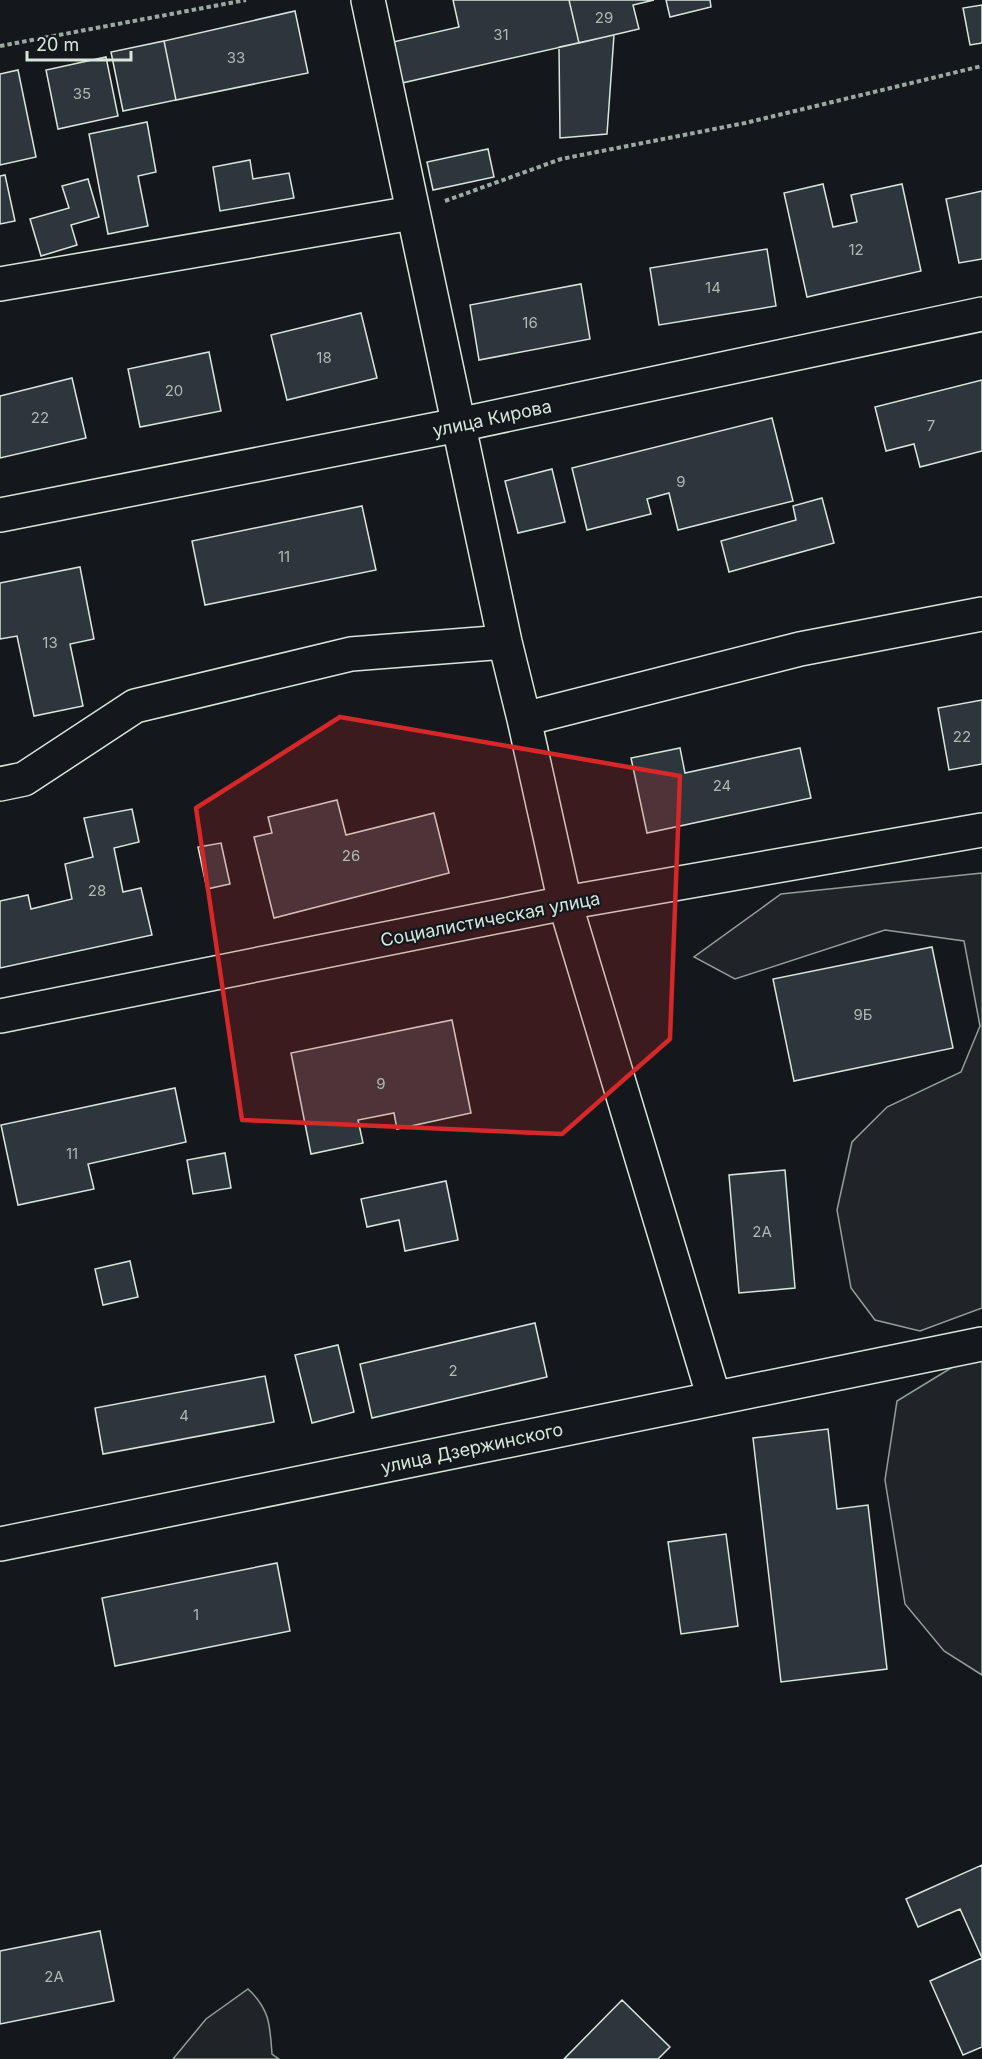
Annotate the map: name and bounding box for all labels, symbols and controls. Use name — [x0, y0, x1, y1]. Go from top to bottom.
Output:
house number: 29 — [595, 8, 613, 27]
scale bar — [27, 24, 130, 62]
house number: 31 — [493, 25, 509, 44]
text: 20 m — [36, 34, 79, 55]
house number: 33 — [227, 48, 245, 67]
house number: 35 — [73, 84, 91, 103]
house number: 12 — [848, 240, 864, 259]
house number: 14 — [705, 278, 721, 297]
house number: 16 — [522, 313, 538, 332]
house number: 18 — [316, 348, 332, 367]
house number: 20 — [165, 381, 183, 400]
street label: улица Кирова — [431, 395, 553, 441]
house number: 22 — [31, 408, 49, 427]
house number: 7 — [927, 416, 935, 435]
house number: 9 — [676, 472, 686, 491]
house number: 11 — [278, 547, 290, 566]
house number: 13 — [42, 633, 58, 652]
house number: 22 — [953, 727, 971, 746]
house number: 24 — [713, 776, 731, 795]
house number: 26 — [342, 846, 360, 865]
house number: 28 — [88, 881, 106, 900]
street label: Социалистическая улица — [378, 887, 602, 951]
house number: 9Б — [854, 1005, 873, 1024]
house number: 9 — [376, 1074, 386, 1093]
house number: 11 — [66, 1144, 78, 1163]
house number: 2А — [752, 1222, 772, 1241]
house number: 2 — [448, 1361, 458, 1380]
house number: 4 — [179, 1406, 189, 1425]
street label: улица Дзержинского — [379, 1418, 565, 1478]
house number: 1 — [193, 1605, 199, 1624]
house number: 2А — [44, 1967, 64, 1986]

